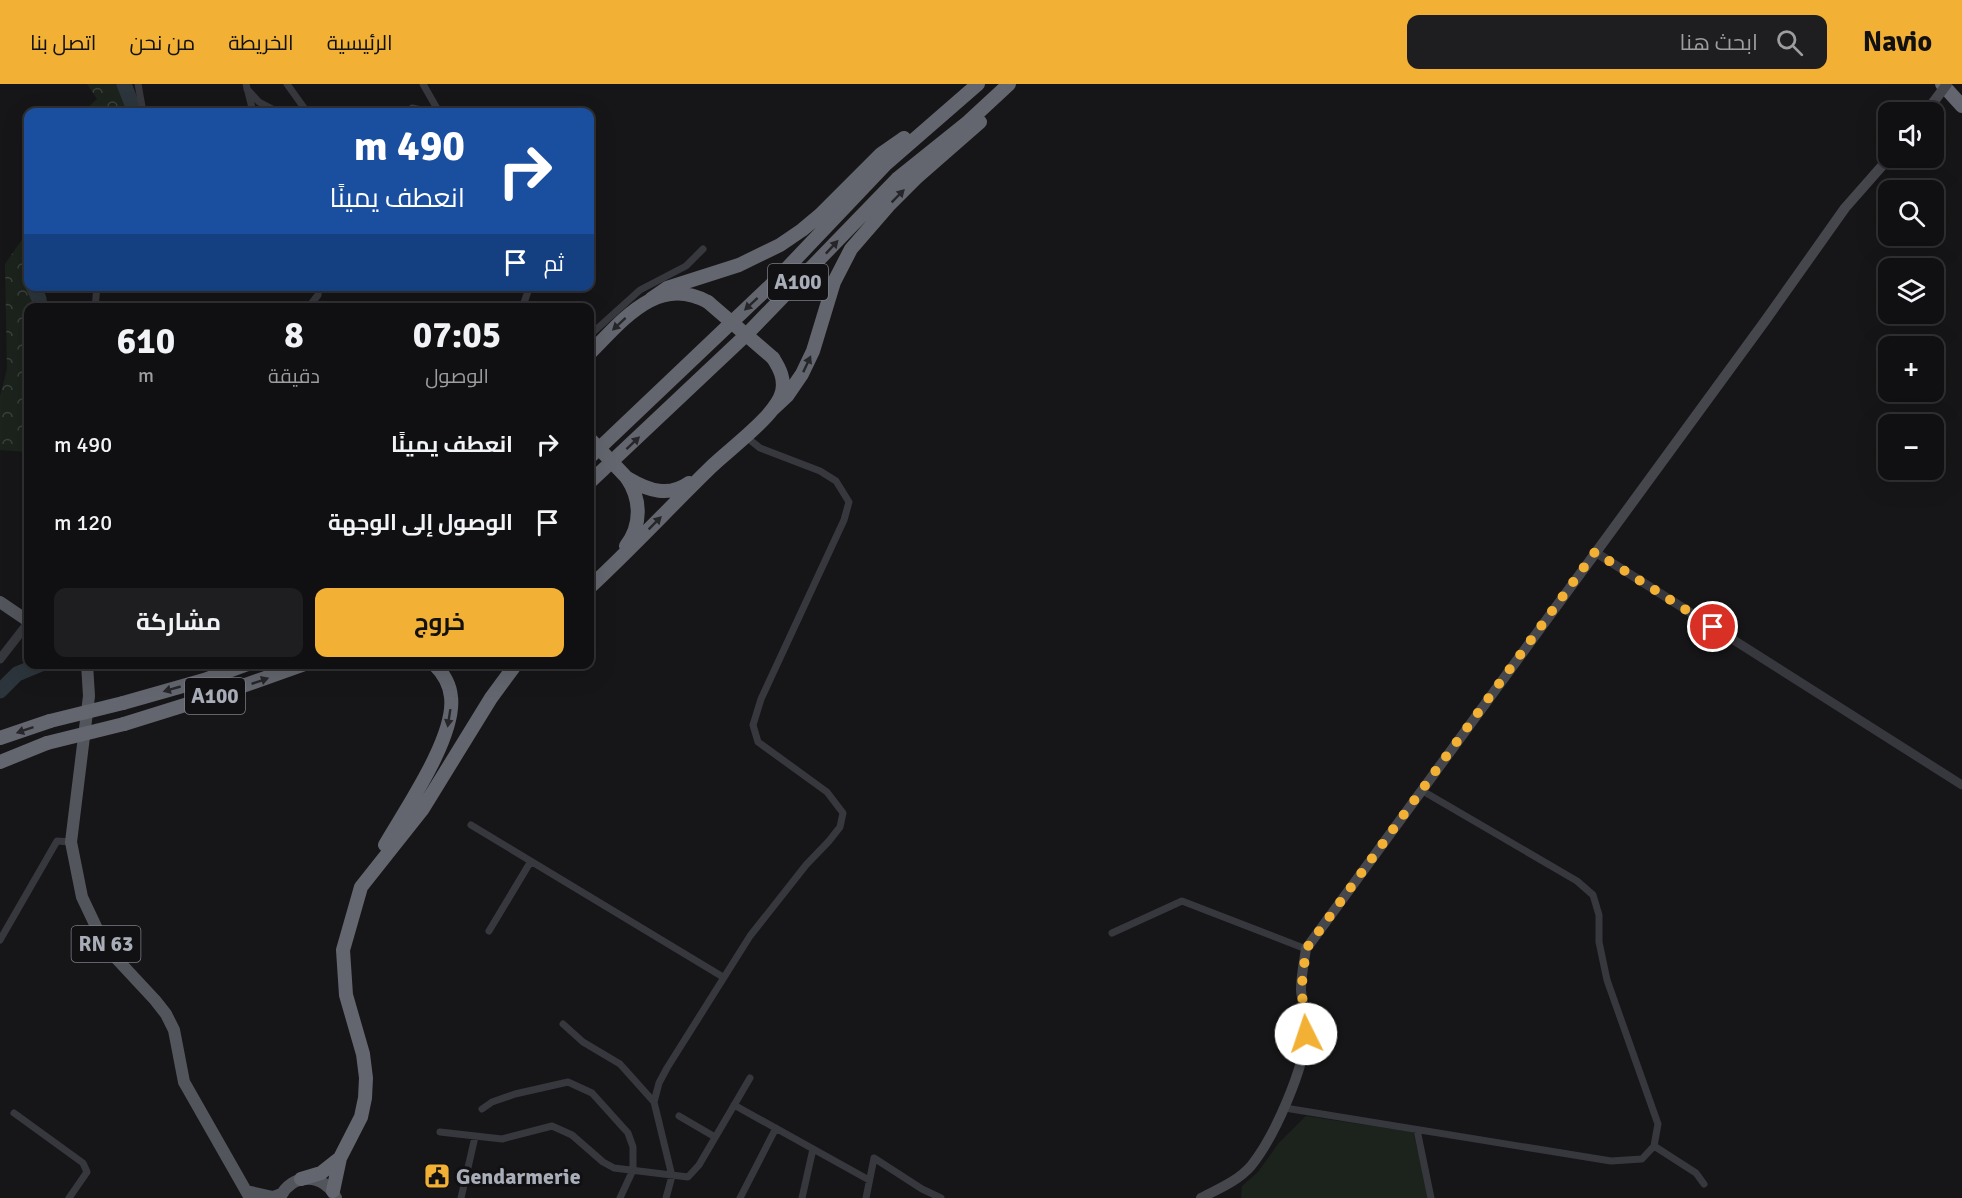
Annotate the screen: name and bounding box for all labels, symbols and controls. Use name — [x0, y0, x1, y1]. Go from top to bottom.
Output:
search box — [1407, 15, 1827, 69]
text: Navio — [1863, 25, 1932, 59]
icon: search — [1773, 26, 1806, 59]
text: ابحث هنا — [1679, 29, 1758, 56]
text: اتصل بنا — [30, 30, 96, 56]
text: من نحن — [129, 30, 195, 56]
text: الخريطة — [228, 30, 294, 56]
text: الرئيسية — [327, 30, 393, 56]
map controls — [1878, 102, 1944, 480]
button: sound — [1878, 102, 1944, 168]
text: 490 m — [354, 121, 465, 172]
icon: right — [486, 132, 564, 210]
button: search — [1878, 180, 1944, 246]
text: انعطف يمينًا — [329, 182, 465, 215]
one-way arrow — [891, 188, 905, 203]
one-way arrow — [824, 241, 838, 255]
icon: arrive — [499, 246, 532, 279]
text: ثم — [544, 250, 564, 277]
button: layers — [1878, 258, 1944, 324]
road number: A100 — [768, 264, 828, 300]
one-way arrow — [744, 297, 759, 311]
text: 8 — [284, 313, 304, 358]
text: 07:05 — [413, 313, 501, 358]
one-way arrow — [612, 317, 627, 331]
text: 610 — [117, 319, 175, 364]
button: + — [1878, 336, 1944, 402]
one-way arrow — [803, 356, 812, 373]
text: m — [138, 363, 154, 388]
text: دقيقة — [268, 364, 320, 389]
text: الوصول — [425, 364, 489, 389]
button: − — [1878, 414, 1944, 480]
icon: right — [531, 428, 564, 461]
text: 490 m — [54, 431, 112, 458]
text: انعطف يمينًا — [391, 431, 513, 458]
one-way arrow — [625, 436, 639, 450]
icon: arrive — [531, 506, 564, 539]
text: 120 m — [54, 509, 112, 536]
text: الوصول إلى الوجهة — [328, 509, 513, 536]
one-way arrow — [647, 516, 661, 530]
button: مشاركة — [54, 588, 303, 657]
button: خروج — [315, 588, 564, 657]
pin — [1687, 601, 1738, 652]
icon: arrive — [1696, 610, 1729, 643]
one-way arrow — [251, 675, 269, 685]
road number: A100 — [185, 678, 245, 714]
one-way arrow — [163, 685, 181, 694]
one-way arrow — [444, 709, 453, 728]
one-way arrow — [16, 726, 34, 735]
road number: RN 63 — [72, 926, 140, 962]
position arrow — [1274, 1002, 1338, 1066]
public building icon: Gendarmerie — [422, 1161, 452, 1191]
place label: Gendarmerie — [456, 1163, 581, 1190]

